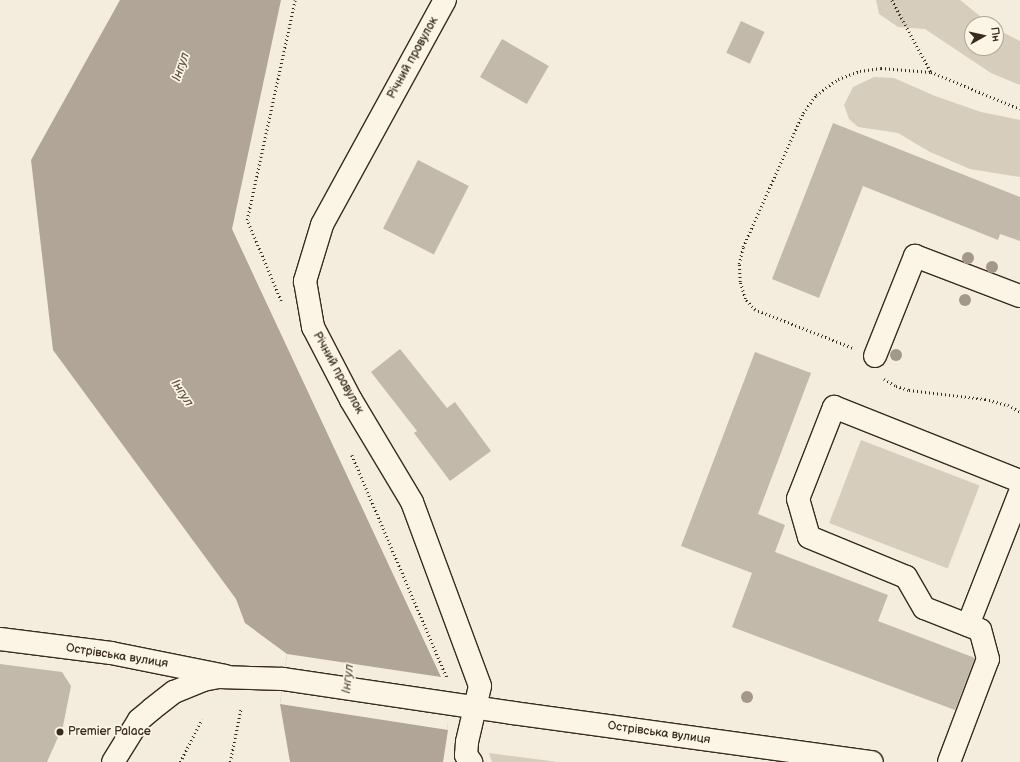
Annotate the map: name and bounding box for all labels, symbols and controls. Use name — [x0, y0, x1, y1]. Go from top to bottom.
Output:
street label: Річний провулок — [385, 14, 441, 102]
north arrow — [964, 16, 1004, 56]
text: Пн — [988, 26, 1003, 43]
water label: Інгул — [169, 50, 193, 84]
street label: Річний провулок — [310, 329, 366, 417]
water label: Інгул — [167, 376, 197, 410]
street label: Острівська вулиця — [65, 641, 169, 671]
water label: Інгул — [338, 663, 358, 695]
street label: Острівська вулиця — [607, 719, 711, 747]
place label: Premier Palace — [68, 725, 151, 739]
marker: Premier Palace — [55, 727, 65, 737]

